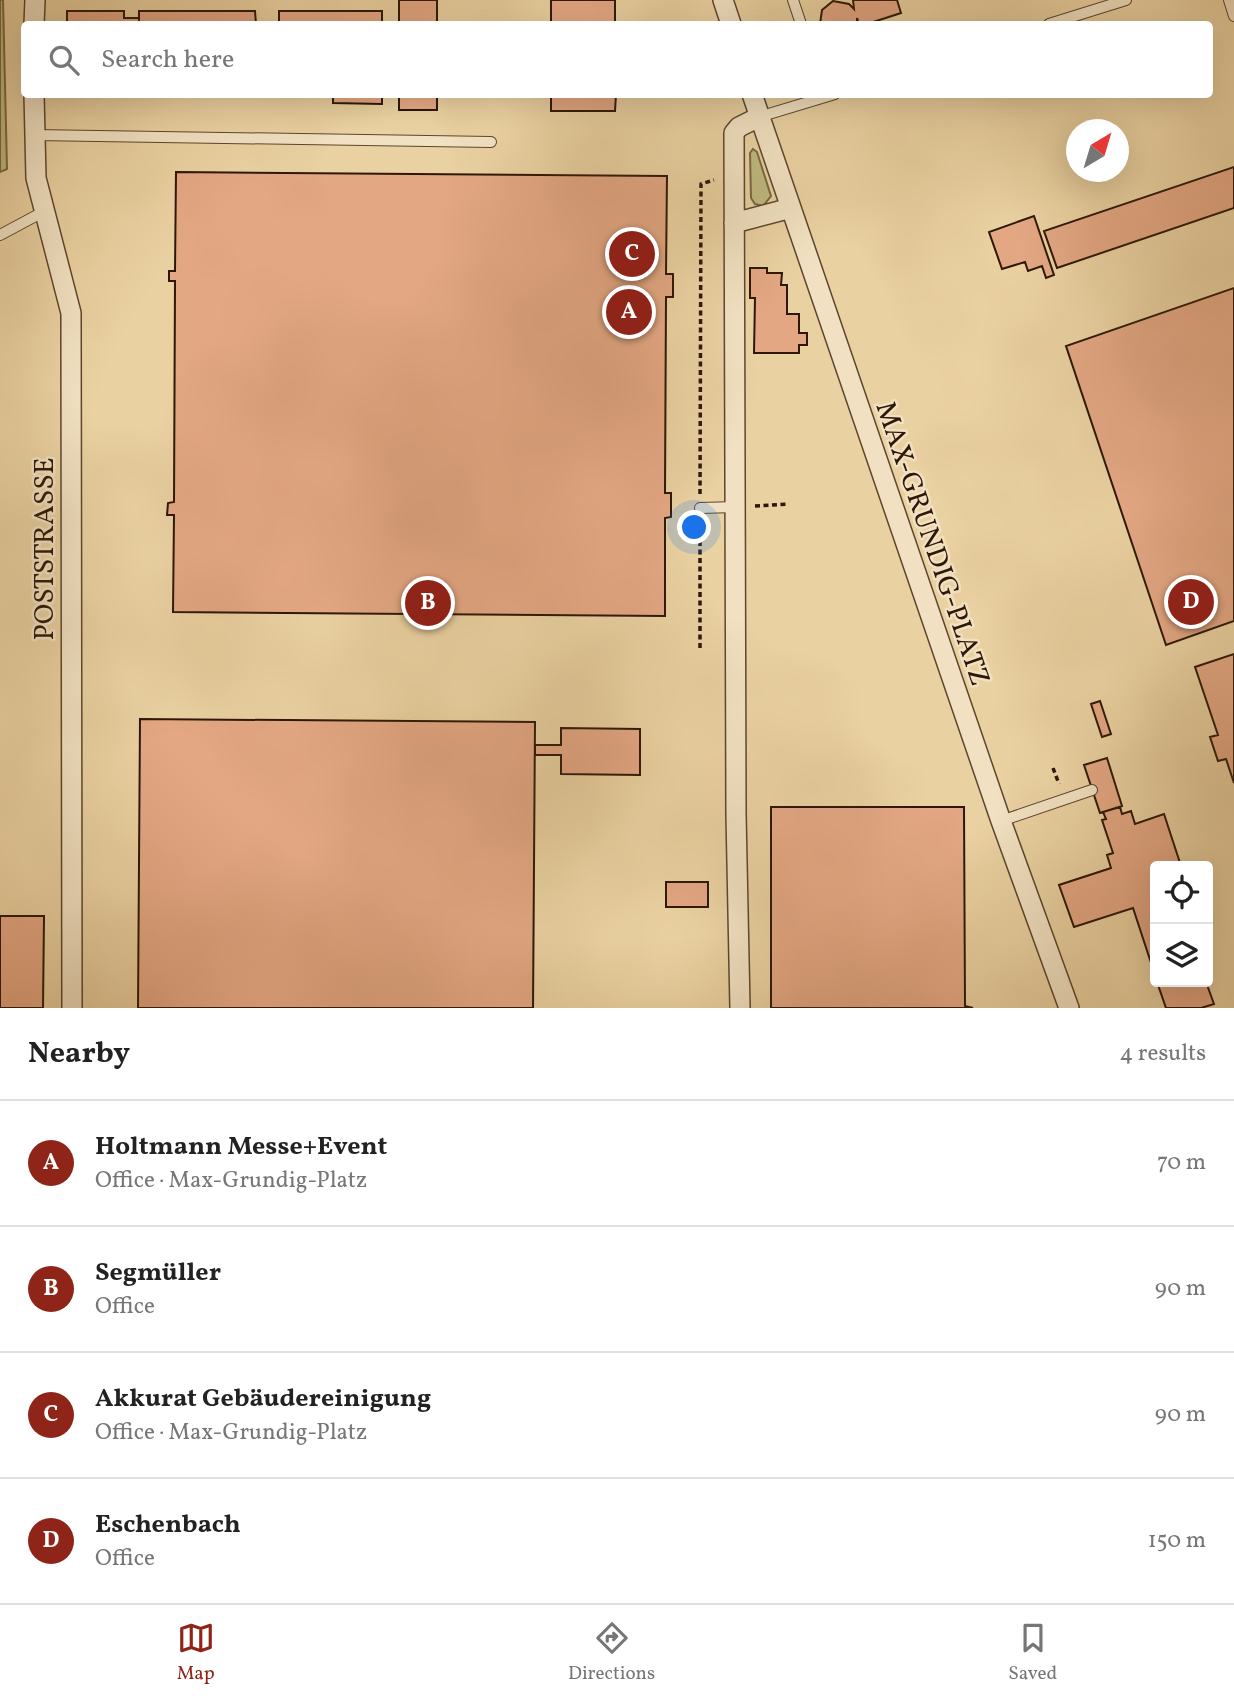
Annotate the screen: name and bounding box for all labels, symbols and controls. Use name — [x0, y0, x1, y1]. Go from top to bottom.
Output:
search box — [21, 21, 1213, 98]
icon: search — [45, 41, 83, 79]
text: Search here — [101, 42, 234, 78]
north arrow — [1066, 119, 1129, 182]
pin: C — [609, 228, 655, 280]
pin: A — [606, 286, 652, 338]
street label: MAX-GRUNDIG-PLATZ — [865, 396, 999, 691]
street label: POSTSTRASSE — [26, 458, 65, 640]
your location — [677, 510, 711, 544]
pin: D — [1168, 576, 1214, 628]
pin: B — [405, 577, 451, 629]
map controls — [1150, 861, 1213, 987]
button: locate — [1150, 861, 1213, 924]
button: layers — [1150, 924, 1213, 987]
text: Nearby — [28, 1033, 130, 1075]
text: 4 results — [1120, 1038, 1206, 1070]
text: Holtmann Messe+Event — [95, 1129, 387, 1165]
text: A — [43, 1147, 59, 1179]
text: 70 m — [1157, 1147, 1206, 1179]
text: Office · Max-Grundig-Platz — [95, 1165, 367, 1197]
text: Segmüller — [95, 1255, 221, 1291]
text: B — [43, 1273, 59, 1305]
text: 90 m — [1155, 1273, 1206, 1305]
text: Office — [95, 1291, 155, 1323]
text: Akkurat Gebäudereinigung — [95, 1381, 431, 1417]
text: C — [44, 1399, 58, 1431]
text: 90 m — [1155, 1399, 1206, 1431]
text: Office · Max-Grundig-Platz — [95, 1417, 367, 1449]
text: Eschenbach — [95, 1507, 241, 1543]
text: D — [43, 1525, 59, 1557]
text: 150 m — [1148, 1525, 1206, 1557]
text: Office — [95, 1543, 155, 1575]
tab: Map — [177, 1619, 215, 1687]
tab: Directions — [568, 1619, 655, 1687]
tab: Saved — [1008, 1619, 1057, 1687]

